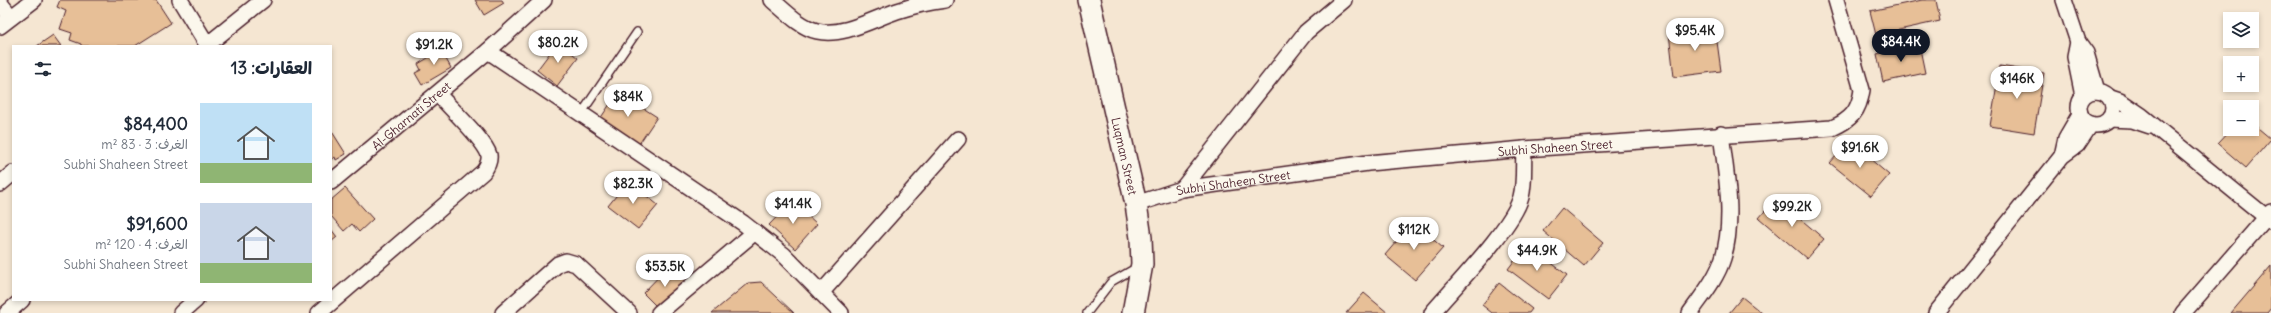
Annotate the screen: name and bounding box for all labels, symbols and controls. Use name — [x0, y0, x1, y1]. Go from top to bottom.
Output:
map controls — [2223, 12, 2259, 136]
button: layers — [2223, 12, 2259, 48]
pin: $95.4K — [1662, 18, 1728, 52]
text: $95.4K — [1675, 22, 1715, 39]
pin: $84.4K — [1868, 29, 1934, 63]
pin: $80.2K — [525, 30, 591, 64]
pin: $91.2K — [401, 32, 467, 66]
text: $84.4K — [1881, 33, 1921, 50]
text: $80.2K — [537, 34, 579, 51]
text: $91.2K — [415, 36, 453, 53]
button: + — [2223, 56, 2259, 92]
text: العقارات: 13 — [231, 57, 312, 79]
icon: filters — [32, 58, 54, 80]
pin: $146K — [1989, 66, 2045, 100]
text: $146K — [1999, 70, 2035, 87]
street label: Al-Gharnati Street — [368, 78, 453, 153]
pin: $84K — [604, 84, 652, 118]
text: $84K — [613, 88, 643, 105]
button: − — [2223, 100, 2259, 136]
text: $84,400 — [124, 113, 188, 135]
street label: Luqman Street — [1109, 116, 1141, 196]
icon: home — [232, 119, 280, 167]
street label: Subhi Shaheen Street — [1497, 135, 1613, 159]
pin: $91.6K — [1827, 135, 1893, 169]
text: الغرف: 3 · 83 m² — [101, 136, 188, 153]
text: $91.6K — [1841, 139, 1879, 156]
text: Subhi Shaheen Street — [64, 156, 188, 173]
street label: Subhi Shaheen Street — [1174, 166, 1291, 198]
pin: $82.3K — [600, 171, 666, 205]
text: $82.3K — [613, 175, 653, 192]
pin: $41.4K — [760, 191, 826, 225]
pin: $99.2K — [1759, 194, 1825, 228]
text: $41.4K — [774, 195, 812, 212]
text: $99.2K — [1772, 198, 1812, 215]
text: $91,600 — [126, 213, 188, 235]
pin: $112K — [1386, 217, 1442, 251]
icon: home — [232, 219, 280, 267]
text: $112K — [1398, 221, 1430, 238]
text: الغرف: 4 · 120 m² — [95, 236, 188, 253]
pin: $44.9K — [1504, 238, 1570, 272]
text: $44.9K — [1517, 242, 1557, 259]
pin: $53.5K — [632, 254, 698, 288]
text: Subhi Shaheen Street — [64, 256, 188, 273]
text: $53.5K — [645, 258, 685, 275]

